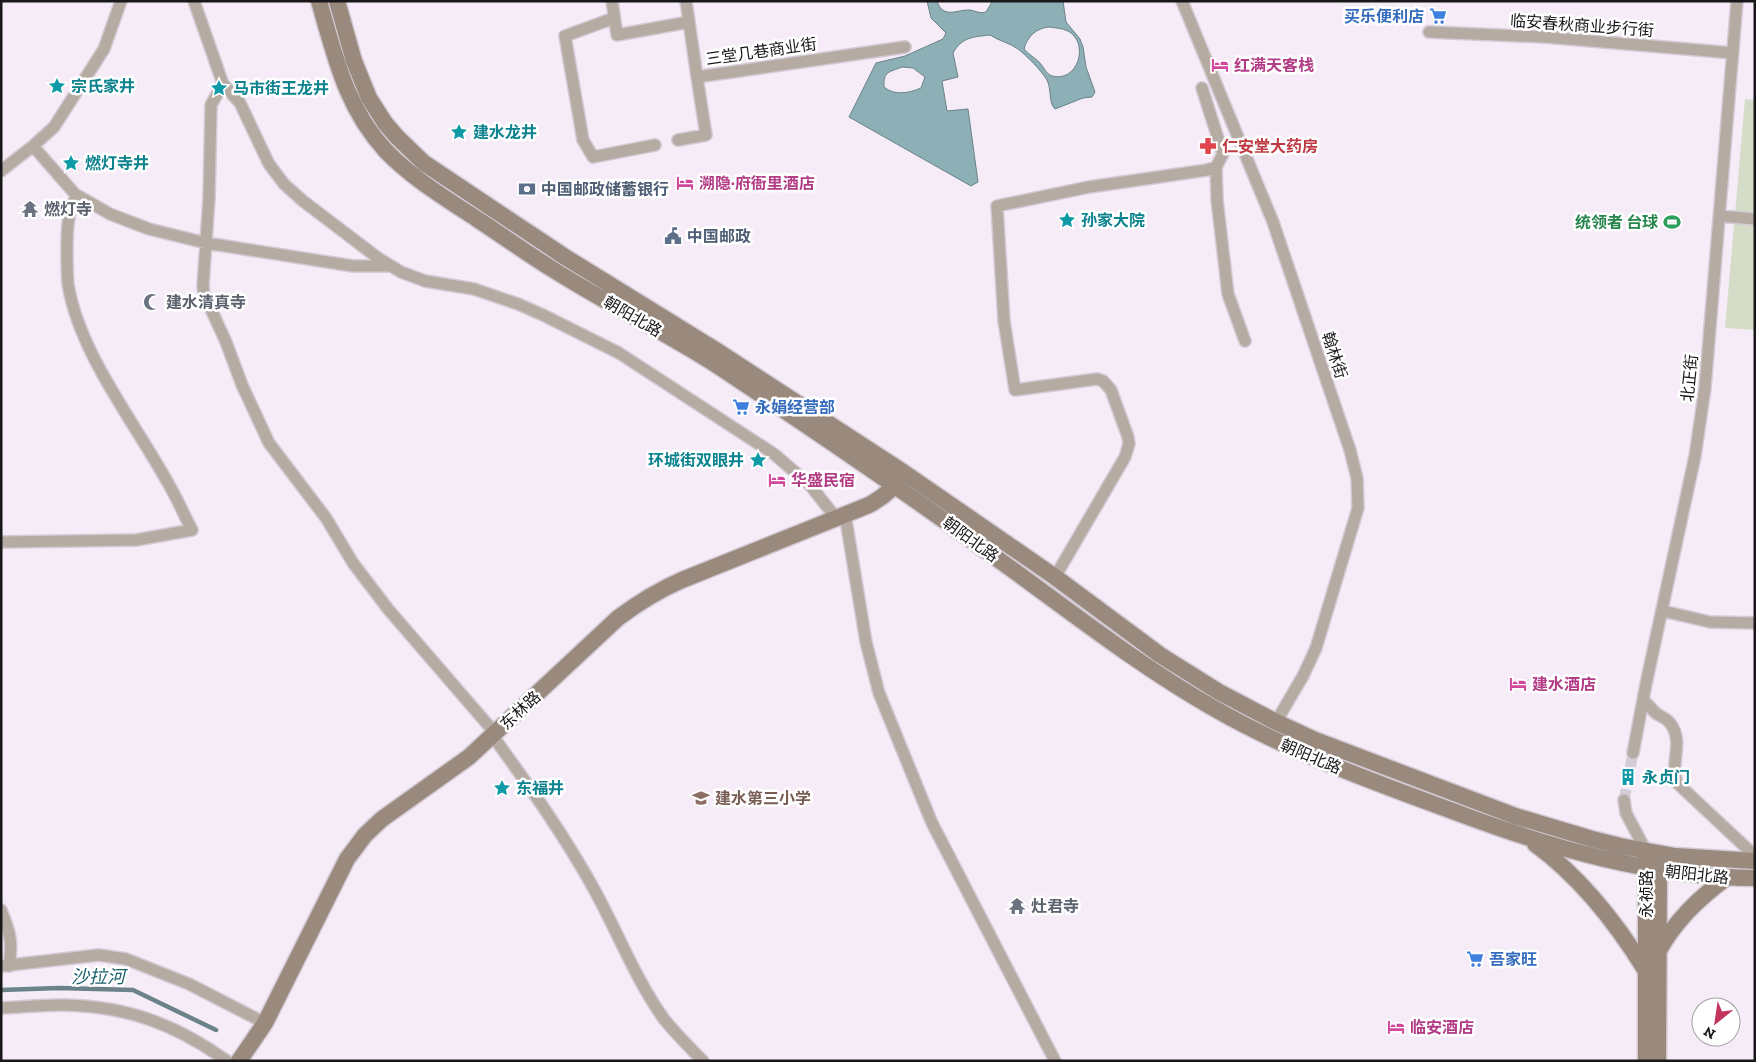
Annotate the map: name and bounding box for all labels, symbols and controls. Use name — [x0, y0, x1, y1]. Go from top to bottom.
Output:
supermarket icon: 买乐便利店 — [1428, 6, 1448, 26]
place label: 买乐便利店 — [1344, 7, 1424, 26]
street label: 临安春秋商业步行街 — [1509, 11, 1654, 40]
street label: 三堂几巷商业街 — [704, 34, 818, 69]
hotel icon: 红满天客栈 — [1210, 55, 1230, 75]
place label: 红满天客栈 — [1234, 56, 1314, 75]
place icon: 宗氏家井 — [47, 76, 67, 96]
place label: 宗氏家井 — [71, 77, 135, 96]
place icon: 马市街王龙井 — [209, 78, 229, 98]
place label: 马市街王龙井 — [233, 79, 329, 98]
place icon: 建水龙井 — [449, 122, 469, 142]
place label: 建水龙井 — [473, 123, 537, 142]
pharmacy icon: 仁安堂大药房 — [1198, 136, 1218, 156]
place label: 仁安堂大药房 — [1222, 137, 1318, 156]
place icon: 燃灯寺井 — [61, 153, 81, 173]
place label: 燃灯寺井 — [85, 154, 149, 173]
hotel icon: 溯隐·府衙里酒店 — [675, 173, 695, 193]
place label: 溯隐·府衙里酒店 — [699, 174, 815, 193]
bank icon: 中国邮政储蓄银行 — [517, 179, 537, 199]
place label: 中国邮政储蓄银行 — [541, 180, 669, 199]
temple icon: 燃灯寺 — [20, 199, 40, 219]
place label: 燃灯寺 — [44, 200, 92, 219]
place icon: 孙家大院 — [1057, 210, 1077, 230]
place label: 孙家大院 — [1081, 211, 1145, 230]
sports icon: 统领者 台球 — [1662, 212, 1682, 232]
place label: 统领者 台球 — [1575, 213, 1658, 232]
public building icon: 中国邮政 — [663, 226, 683, 246]
place label: 中国邮政 — [687, 227, 751, 246]
mosque icon: 建水清真寺 — [142, 292, 162, 312]
street label: 朝阳北路 — [600, 292, 665, 341]
place label: 建水清真寺 — [166, 293, 246, 312]
street label: 翰林街 — [1318, 329, 1351, 381]
street label: 北正街 — [1678, 353, 1701, 403]
supermarket icon: 永娟经营部 — [731, 397, 751, 417]
place label: 永娟经营部 — [755, 398, 835, 417]
place icon: 环城街双眼井 — [748, 450, 768, 470]
place label: 环城街双眼井 — [648, 451, 744, 470]
hotel icon: 华盛民宿 — [767, 470, 787, 490]
place label: 华盛民宿 — [791, 471, 855, 490]
street label: 朝阳北路 — [939, 513, 1002, 566]
hotel icon: 建水酒店 — [1508, 674, 1528, 694]
place label: 建水酒店 — [1532, 675, 1596, 694]
street label: 东林路 — [496, 687, 544, 734]
street label: 朝阳北路 — [1278, 735, 1344, 778]
building icon: 永贞门 — [1618, 767, 1638, 787]
place label: 永贞门 — [1642, 768, 1690, 787]
place icon: 东福井 — [492, 778, 512, 798]
place label: 东福井 — [516, 779, 564, 798]
school or university icon: 建水第三小学 — [691, 788, 711, 808]
place label: 建水第三小学 — [715, 789, 811, 808]
street label: 朝阳北路 — [1664, 862, 1730, 887]
street label: 永祯路 — [1637, 870, 1656, 918]
temple icon: 灶君寺 — [1007, 896, 1027, 916]
place label: 灶君寺 — [1031, 897, 1079, 916]
supermarket icon: 吾家旺 — [1465, 949, 1485, 969]
place label: 吾家旺 — [1489, 950, 1537, 969]
water label: 沙拉河 — [71, 966, 128, 988]
north arrow — [1691, 997, 1741, 1047]
hotel icon: 临安酒店 — [1386, 1017, 1406, 1037]
place label: 临安酒店 — [1410, 1018, 1474, 1037]
text: N — [1701, 1023, 1719, 1043]

